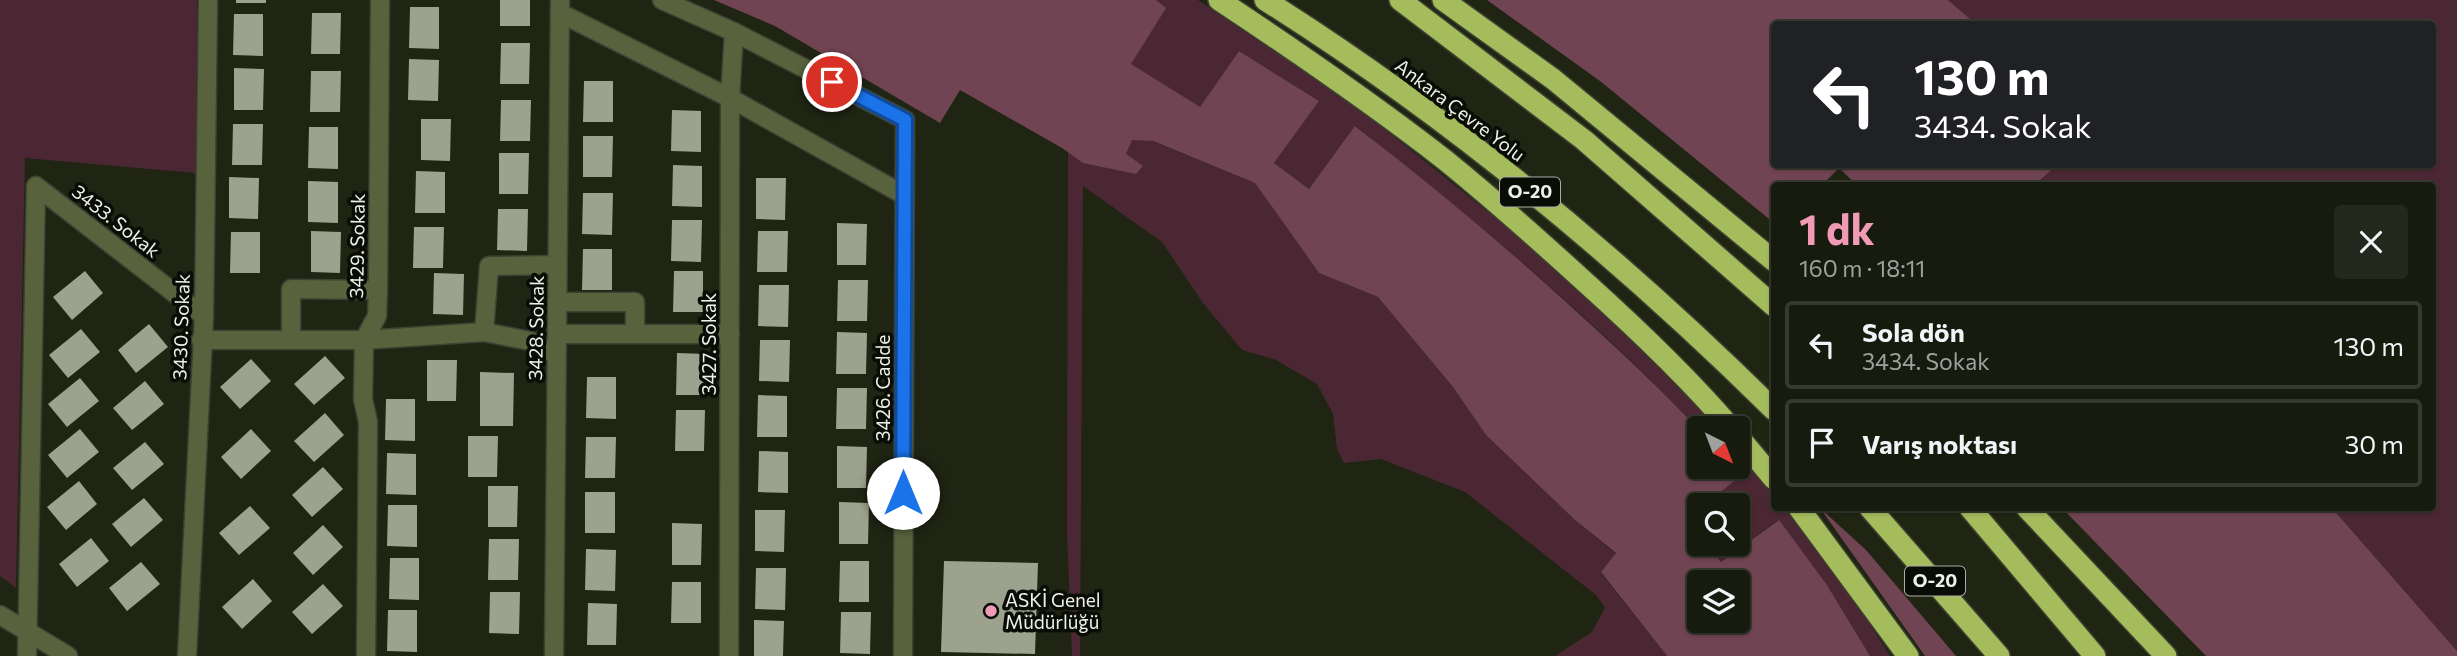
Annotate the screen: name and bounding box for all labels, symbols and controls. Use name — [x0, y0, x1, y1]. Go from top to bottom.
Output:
text: 130 m — [1914, 45, 2049, 105]
icon: left — [1799, 49, 1890, 140]
pin — [802, 52, 862, 112]
street label: Ankara Çevre Yolu — [1391, 53, 1530, 166]
icon: arrive — [813, 63, 851, 101]
text: 3434. Sokak — [1914, 105, 2092, 145]
road number: O-20 — [1500, 177, 1560, 206]
street label: 3433. Sokak — [68, 179, 165, 262]
street label: 3429. Sokak — [344, 193, 369, 299]
text: 1 dk — [1799, 202, 1875, 254]
button: close — [2334, 205, 2408, 279]
text: 160 m · 18:11 — [1799, 254, 1925, 282]
street label: 3430. Sokak — [167, 273, 194, 381]
street label: 3428. Sokak — [523, 275, 548, 381]
street label: 3427. Sokak — [697, 293, 720, 395]
text: Sola dön — [1862, 316, 1965, 347]
icon: left — [1803, 326, 1841, 364]
text: 130 m — [2333, 330, 2404, 361]
street label: 3426. Cadde — [871, 335, 894, 441]
text: 3434. Sokak — [1862, 347, 1990, 375]
north arrow — [1687, 416, 1750, 480]
map controls — [1687, 416, 1750, 633]
icon: arrive — [1803, 424, 1841, 462]
text: Varış noktası — [1862, 428, 2017, 459]
text: 30 m — [2345, 428, 2404, 459]
position arrow — [866, 456, 940, 530]
button: search — [1687, 493, 1750, 556]
road number: O-20 — [1905, 566, 1965, 596]
button: layers — [1687, 570, 1750, 633]
place label: ASKİ Genel Müdürlüğü — [1005, 588, 1101, 633]
marker: ASKİ Genel Müdürlüğü — [983, 603, 999, 619]

